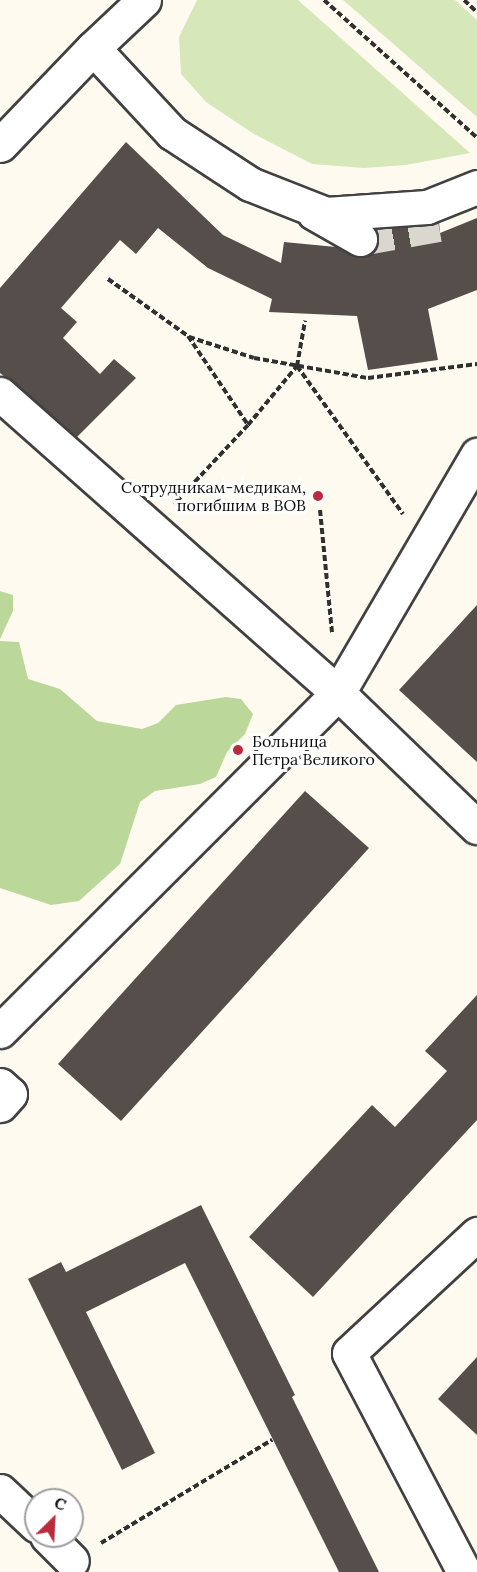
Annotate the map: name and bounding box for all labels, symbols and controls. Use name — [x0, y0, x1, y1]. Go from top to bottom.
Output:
place label: Сотрудникам-медикам, погибшим в ВОВ — [121, 477, 306, 515]
marker: Сотрудникам-медикам, погибшим в ВОВ — [311, 489, 325, 503]
place label: Больница Петра Великого — [252, 731, 375, 769]
marker: Больница Петра Великого — [229, 741, 247, 759]
north arrow — [24, 1488, 84, 1548]
text: С — [51, 1492, 70, 1515]

